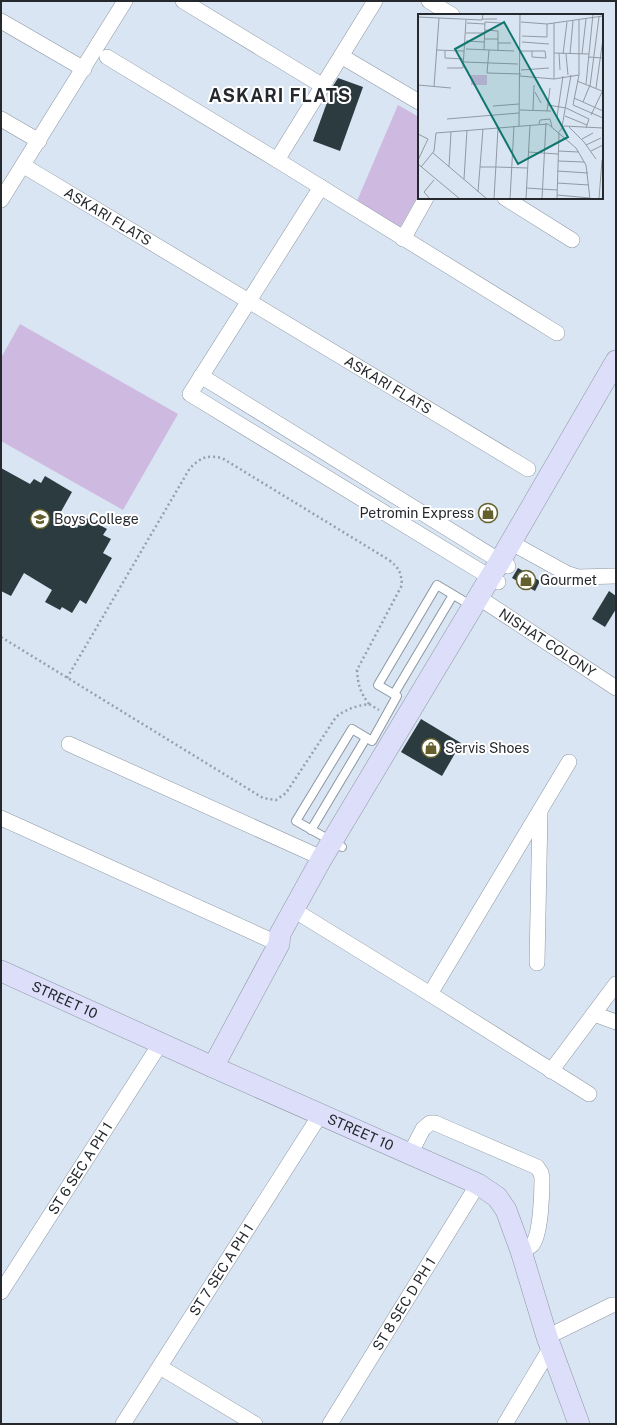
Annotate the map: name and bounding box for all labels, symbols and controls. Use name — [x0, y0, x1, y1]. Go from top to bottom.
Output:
inset map — [418, 14, 603, 199]
district label: ASKARI FLATS — [209, 85, 351, 106]
street label: ASKARI FLATS — [61, 184, 154, 249]
street label: ASKARI FLATS — [342, 353, 435, 417]
shop icon: Petromin Express — [477, 502, 499, 524]
place label: Petromin Express — [360, 505, 474, 521]
school or university icon: Boys College — [29, 508, 51, 530]
place label: Boys College — [54, 511, 139, 527]
shop icon: Gourmet — [515, 569, 537, 591]
place label: Gourmet — [540, 572, 597, 588]
street label: NISHAT COLONY — [496, 605, 599, 681]
shop icon: Servis Shoes — [420, 737, 442, 759]
place label: Servis Shoes — [445, 740, 529, 756]
street label: STREET 10 — [29, 978, 100, 1022]
street label: STREET 10 — [325, 1111, 396, 1154]
street label: ST 6 SEC A PH 1 — [45, 1119, 116, 1217]
street label: ST 7 SEC A PH 1 — [186, 1221, 257, 1319]
street label: ST 8 SEC D PH 1 — [369, 1255, 439, 1353]

